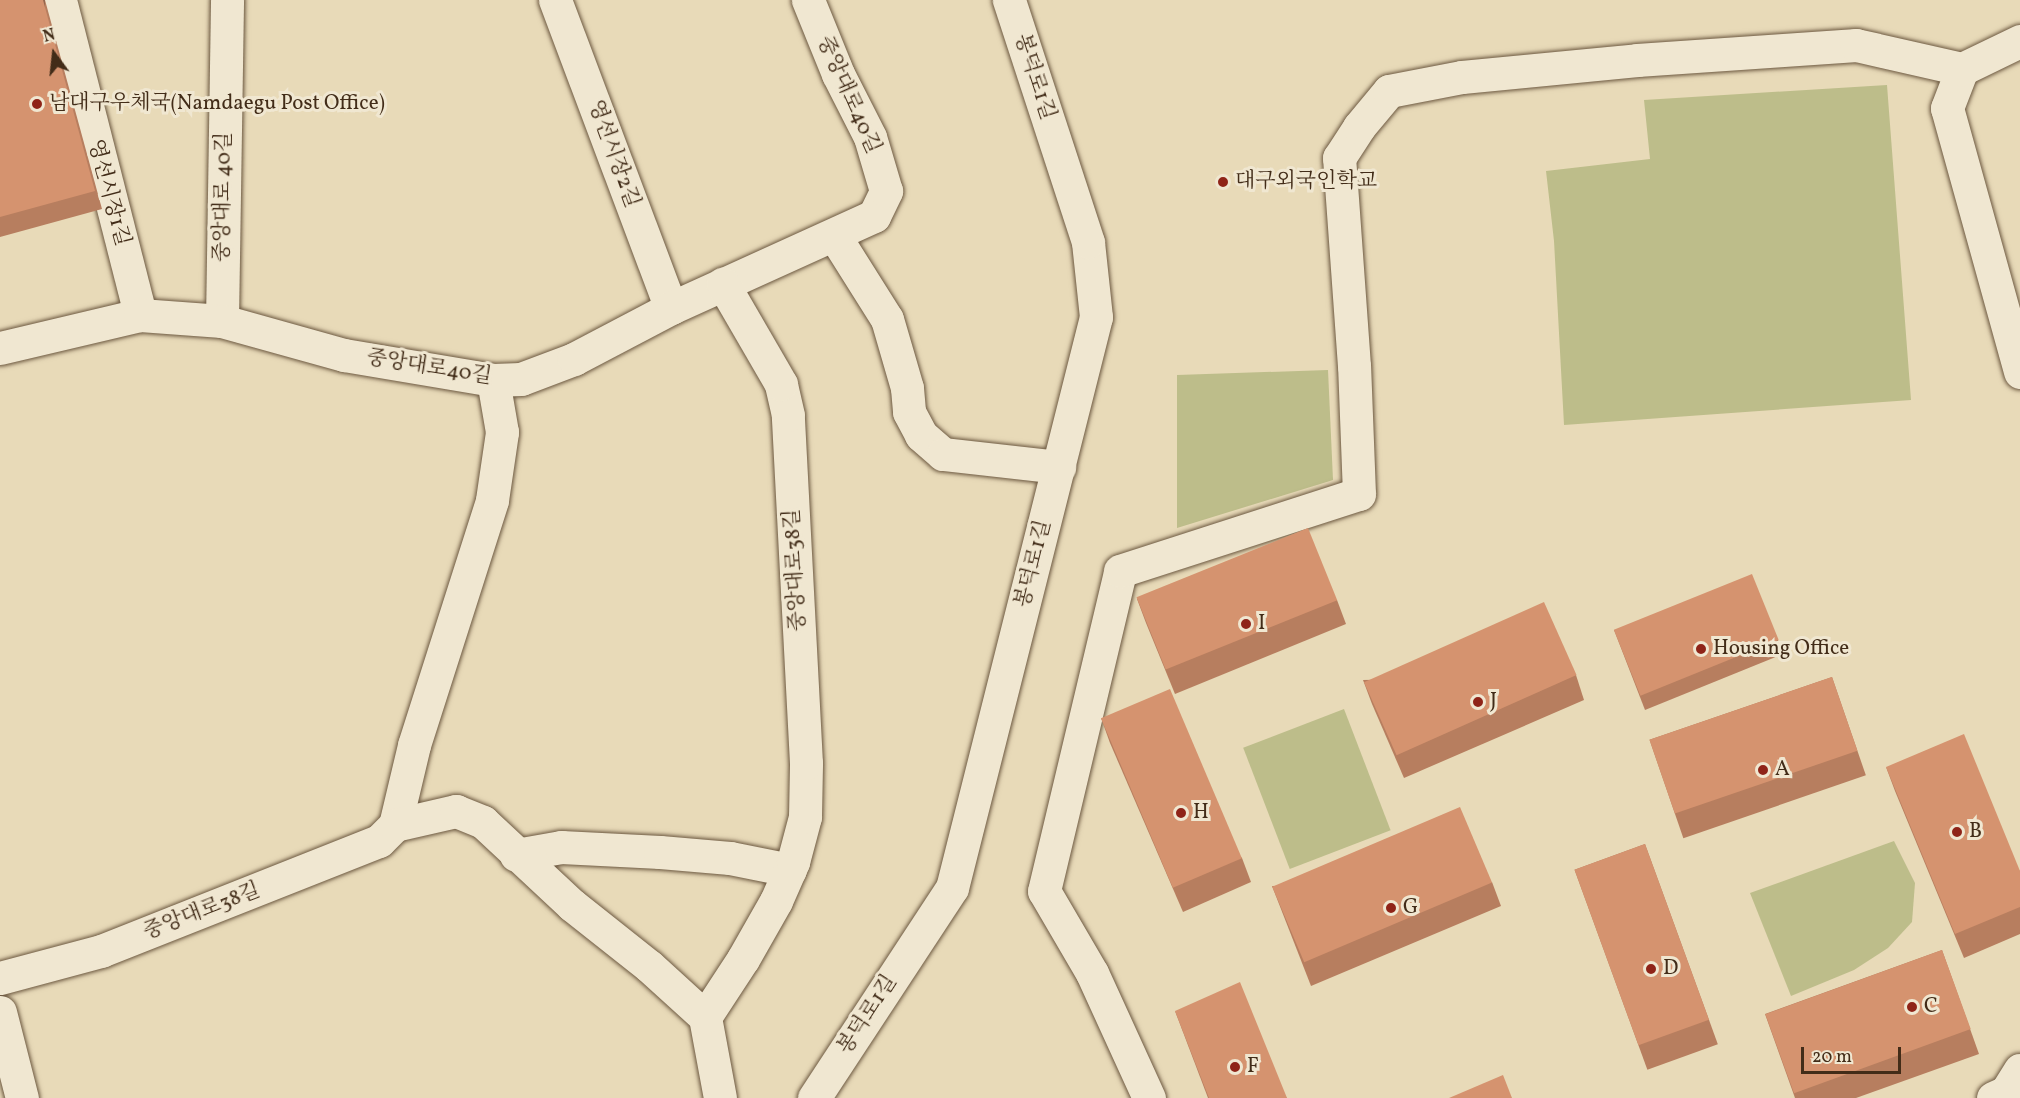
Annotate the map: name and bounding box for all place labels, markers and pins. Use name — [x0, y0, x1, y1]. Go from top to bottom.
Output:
place label: 남대구우체국(Namdaegu Post Office) — [49, 91, 385, 117]
marker: 남대구우체국(Namdaegu Post Office) — [30, 97, 44, 111]
place label: 대구외국인학교 — [1235, 169, 1377, 195]
marker: 대구외국인학교 — [1216, 175, 1230, 189]
place label: I — [1258, 611, 1265, 637]
marker: I — [1239, 617, 1253, 631]
place label: Housing Office — [1713, 636, 1849, 662]
marker: Housing Office — [1694, 642, 1708, 656]
place label: J — [1490, 689, 1497, 715]
marker: J — [1471, 695, 1485, 709]
place label: A — [1775, 757, 1790, 783]
marker: A — [1756, 763, 1770, 777]
place label: H — [1193, 800, 1209, 826]
marker: H — [1174, 806, 1188, 820]
place label: B — [1969, 819, 1982, 845]
marker: B — [1950, 825, 1964, 839]
place label: G — [1403, 895, 1418, 921]
marker: G — [1384, 901, 1398, 915]
place label: D — [1663, 956, 1678, 982]
marker: D — [1644, 962, 1658, 976]
place label: C — [1924, 994, 1938, 1020]
marker: C — [1905, 1000, 1919, 1014]
place label: F — [1247, 1054, 1259, 1080]
marker: F — [1228, 1060, 1242, 1074]

